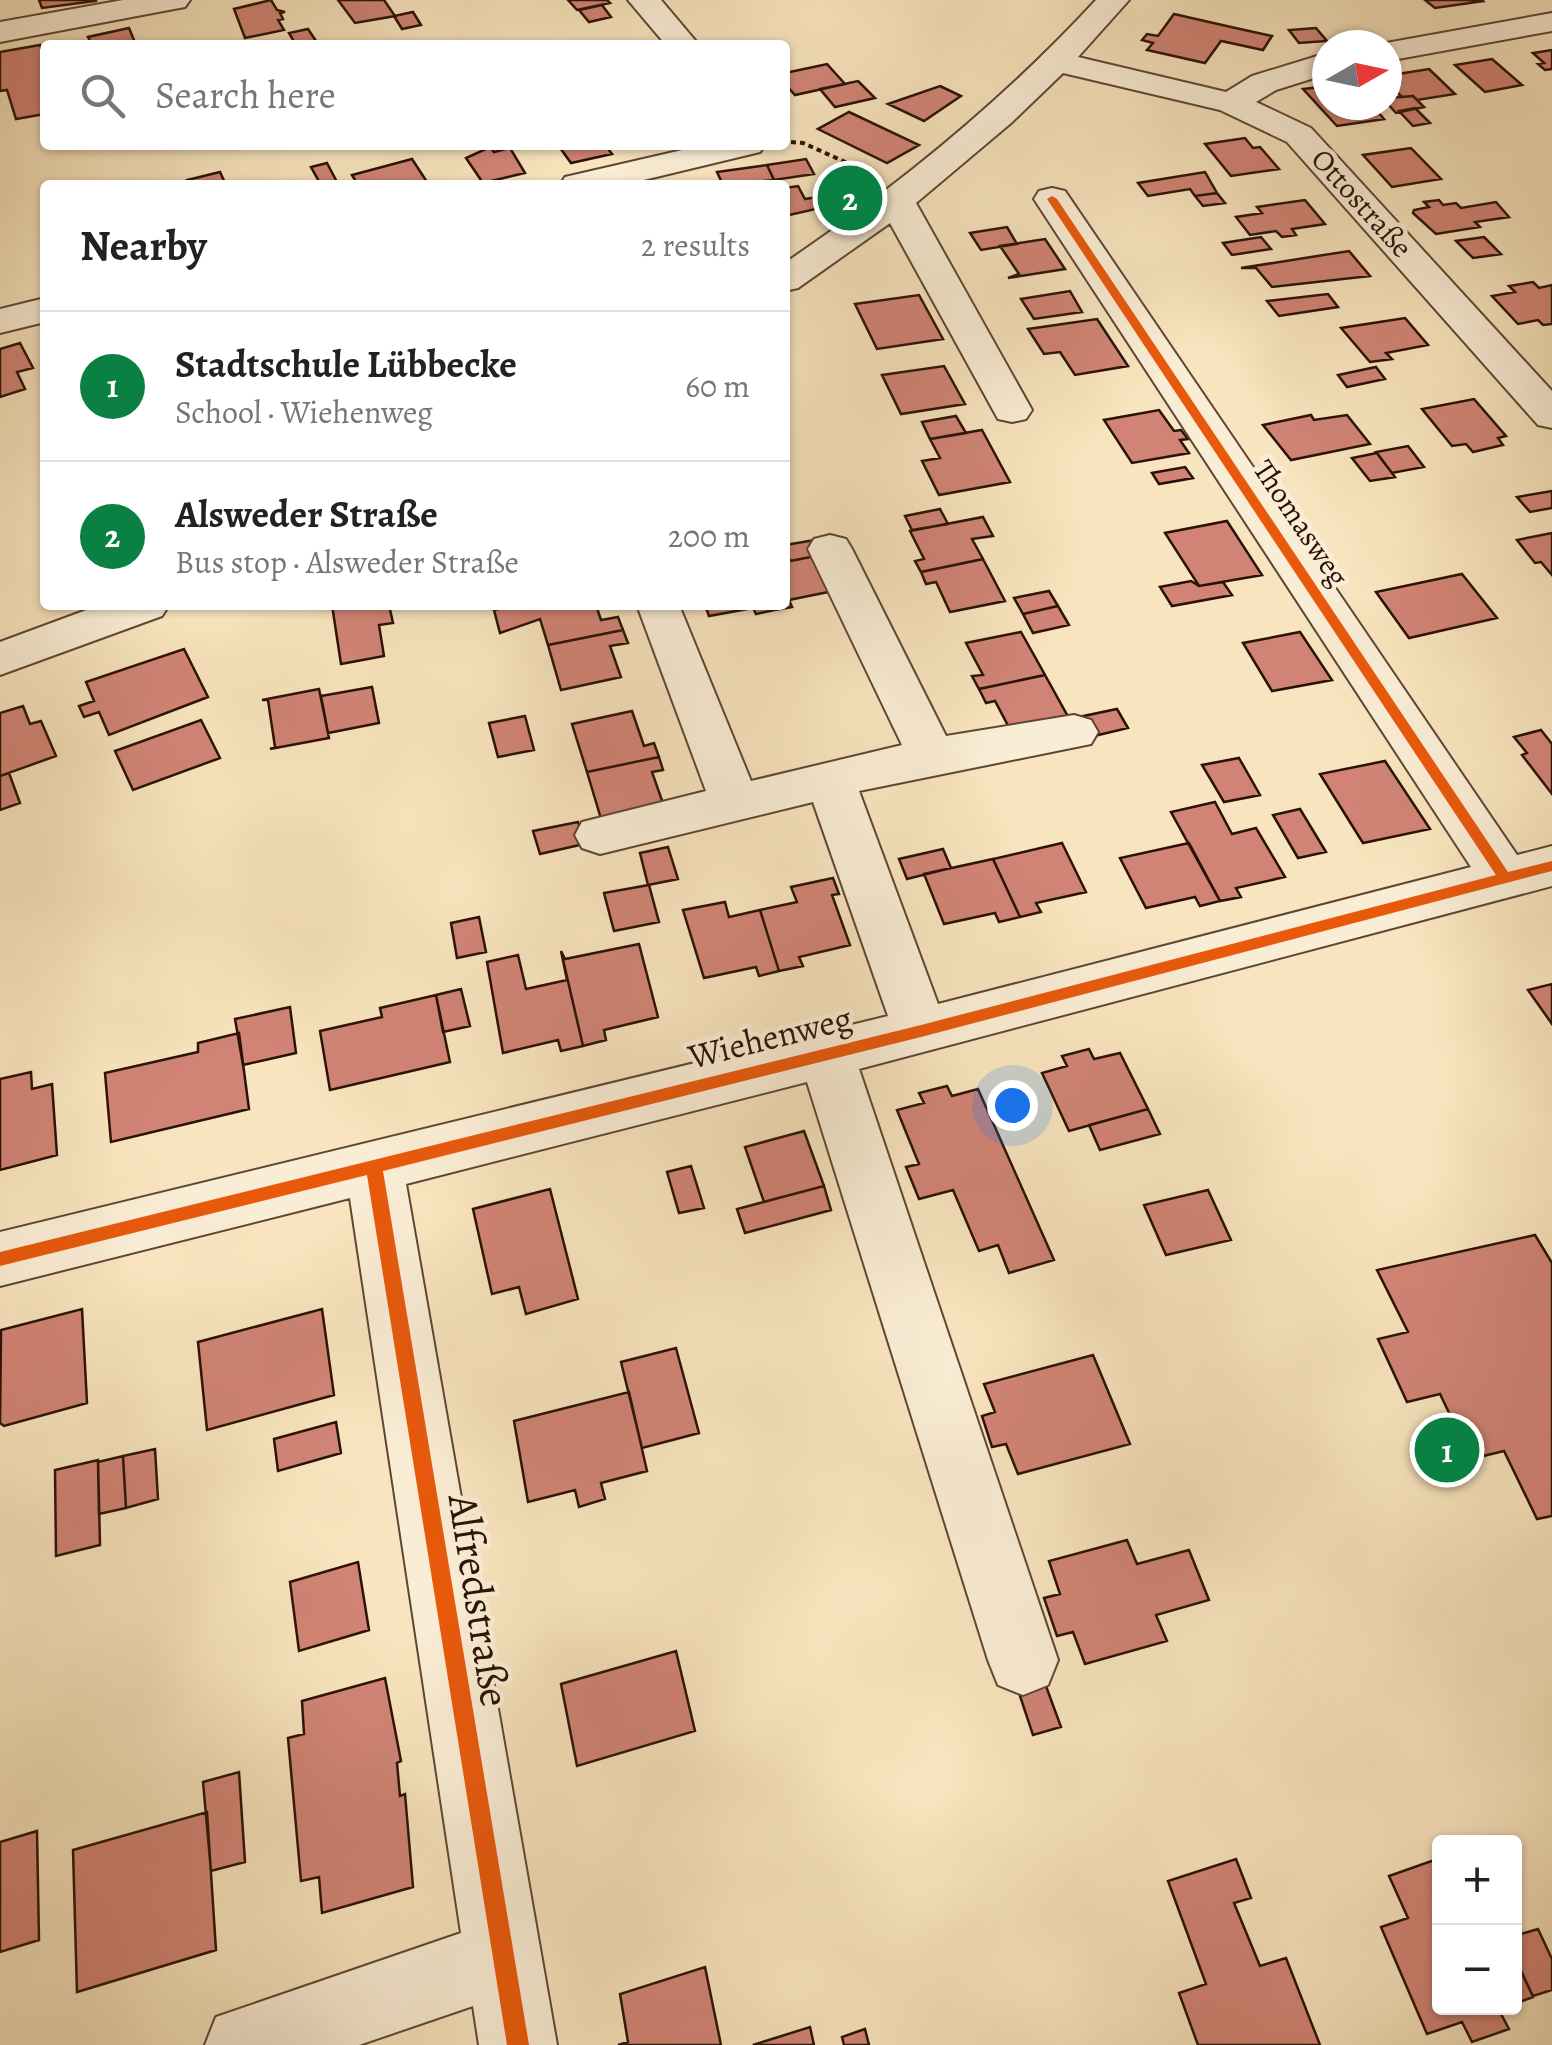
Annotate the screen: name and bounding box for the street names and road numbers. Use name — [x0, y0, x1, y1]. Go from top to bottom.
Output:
street label: Ottostraße — [1302, 140, 1422, 266]
street label: Thomasweg — [1244, 452, 1358, 594]
street label: Wiehenweg — [682, 993, 857, 1081]
street label: Alfredstraße — [434, 1489, 524, 1710]

